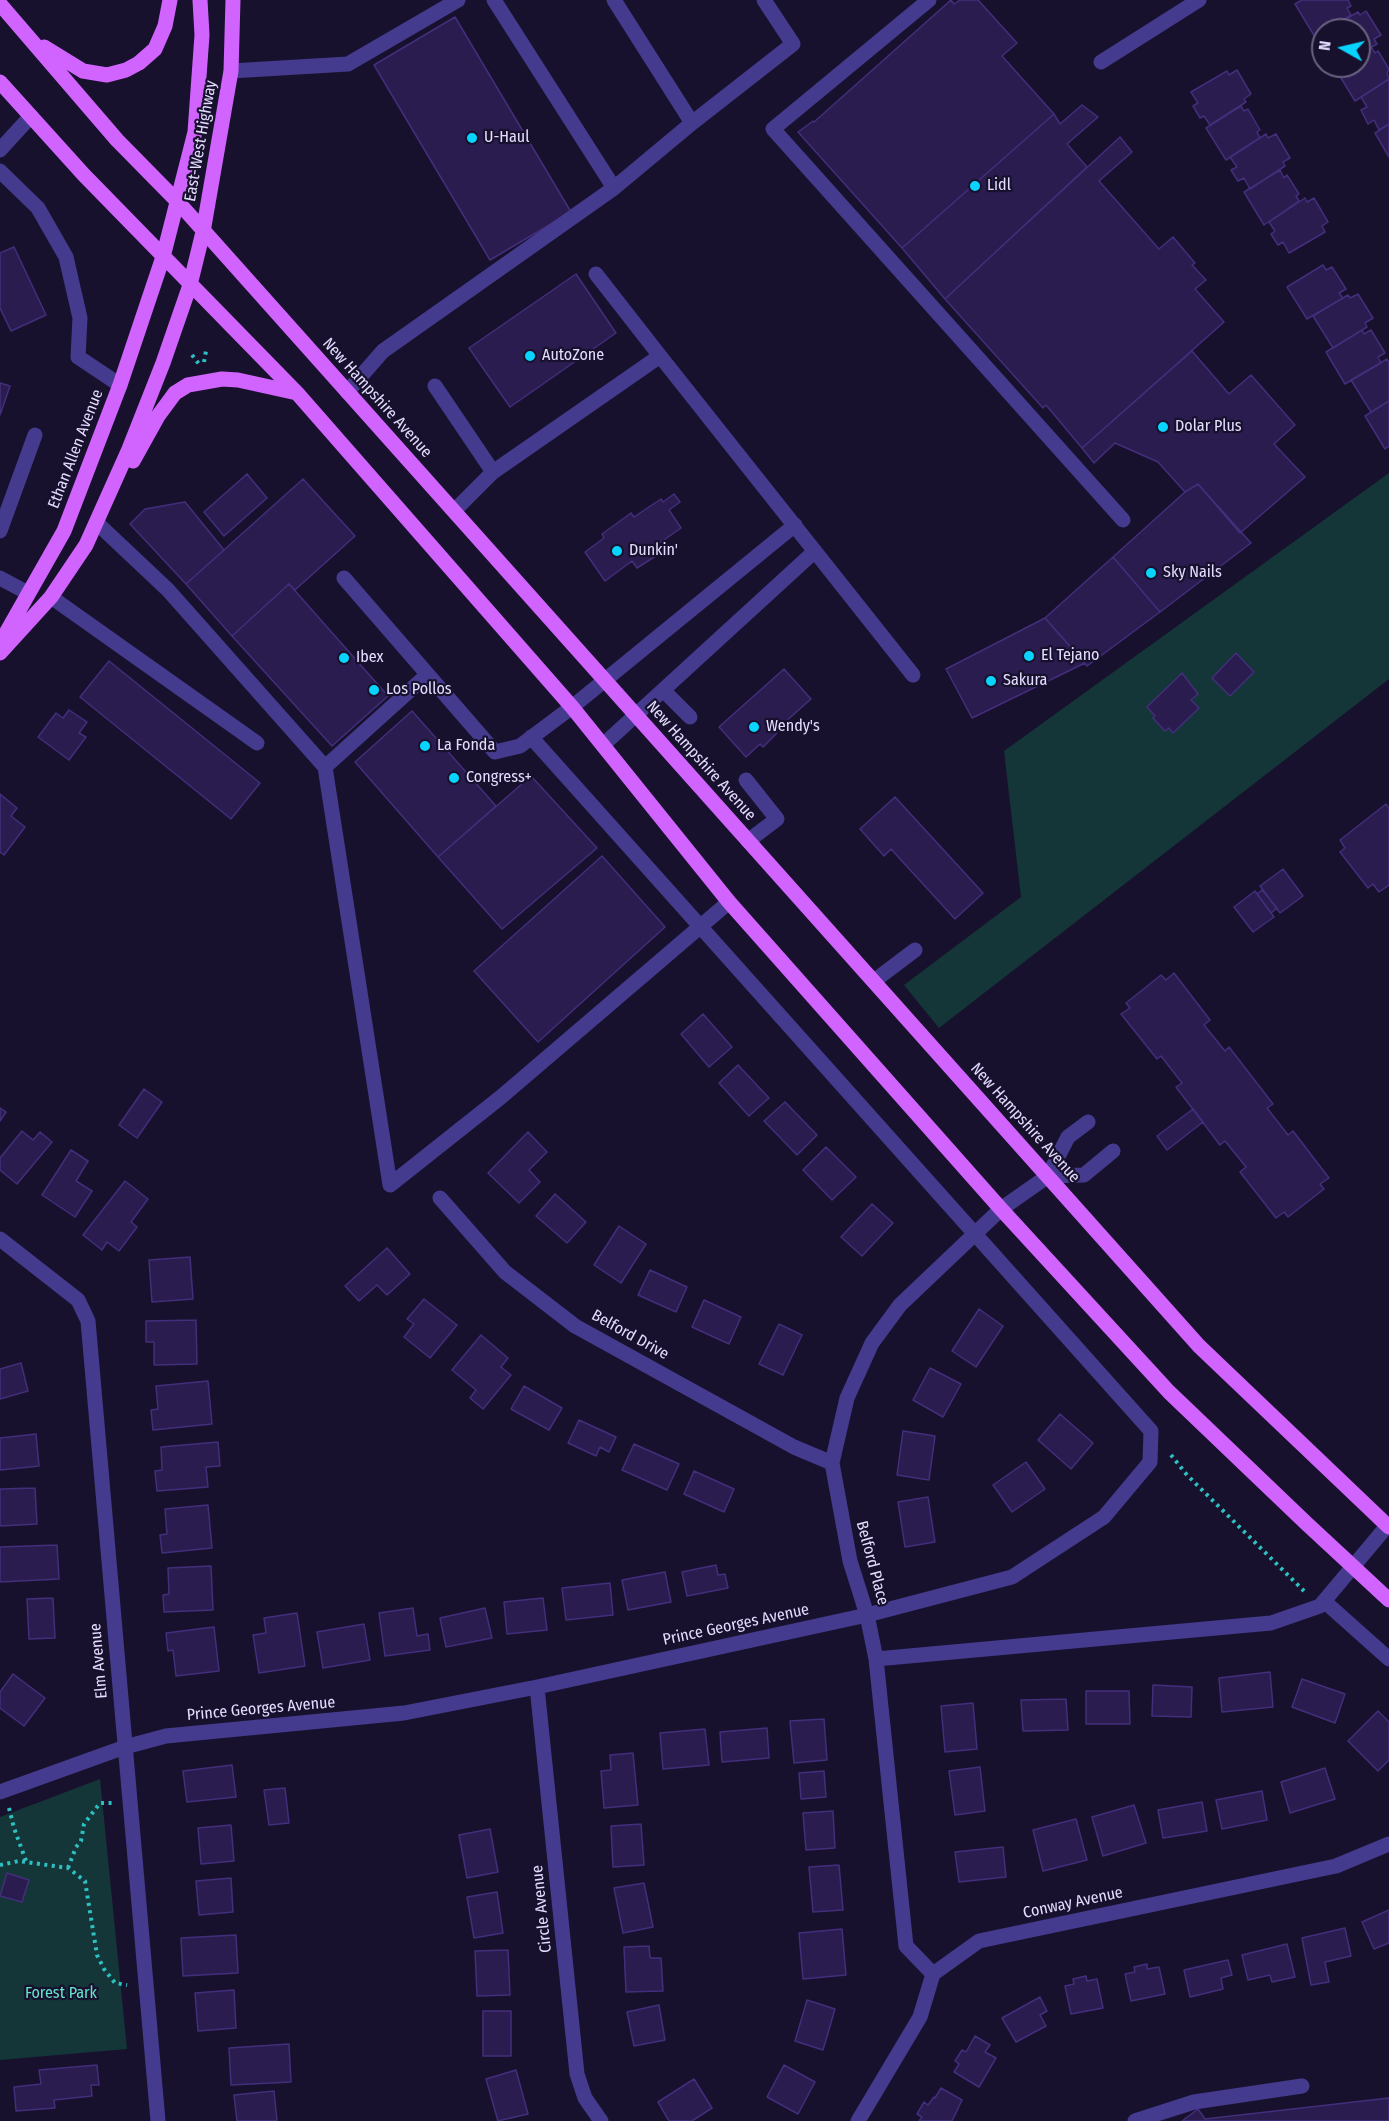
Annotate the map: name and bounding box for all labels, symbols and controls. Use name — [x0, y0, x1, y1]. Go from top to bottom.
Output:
north arrow — [1311, 18, 1371, 78]
text: N — [1315, 40, 1335, 52]
street label: East-West Highway — [181, 79, 221, 203]
place label: U-Haul — [484, 128, 529, 148]
marker: U-Haul — [465, 131, 479, 145]
place label: Lidl — [987, 176, 1011, 196]
marker: Lidl — [968, 179, 982, 193]
street label: New Hampshire Avenue — [318, 334, 436, 462]
place label: AutoZone — [542, 346, 604, 366]
marker: AutoZone — [523, 349, 537, 363]
street label: Ethan Allen Avenue — [44, 387, 108, 511]
place label: Dolar Plus — [1175, 417, 1242, 437]
marker: Dolar Plus — [1156, 420, 1170, 434]
place label: Dunkin' — [629, 541, 678, 561]
marker: Dunkin' — [610, 544, 624, 558]
place label: Sky Nails — [1163, 563, 1222, 583]
marker: Sky Nails — [1144, 566, 1158, 580]
place label: El Tejano — [1041, 646, 1100, 666]
place label: Ibex — [356, 648, 383, 668]
marker: El Tejano — [1022, 649, 1036, 663]
marker: Ibex — [337, 651, 351, 665]
place label: Sakura — [1003, 671, 1047, 691]
marker: Sakura — [984, 674, 998, 688]
place label: Los Pollos — [386, 680, 452, 700]
marker: Los Pollos — [367, 683, 381, 697]
street label: New Hampshire Avenue — [642, 697, 760, 825]
place label: Wendy's — [766, 717, 820, 737]
marker: Wendy's — [747, 720, 761, 734]
place label: La Fonda — [437, 736, 495, 756]
marker: La Fonda — [418, 739, 432, 753]
place label: Congress+ — [466, 768, 532, 788]
marker: Congress+ — [447, 771, 461, 785]
street label: New Hampshire Avenue — [966, 1059, 1084, 1187]
street label: Belford Drive — [588, 1306, 672, 1364]
street label: Belford Place — [852, 1519, 892, 1607]
street label: Prince Georges Avenue — [661, 1600, 811, 1650]
street label: Elm Avenue — [86, 1622, 112, 1700]
street label: Prince Georges Avenue — [186, 1693, 336, 1725]
street label: Circle Avenue — [528, 1864, 556, 1954]
street label: Conway Avenue — [1021, 1883, 1125, 1923]
park label: Forest Park — [25, 1984, 97, 2004]

